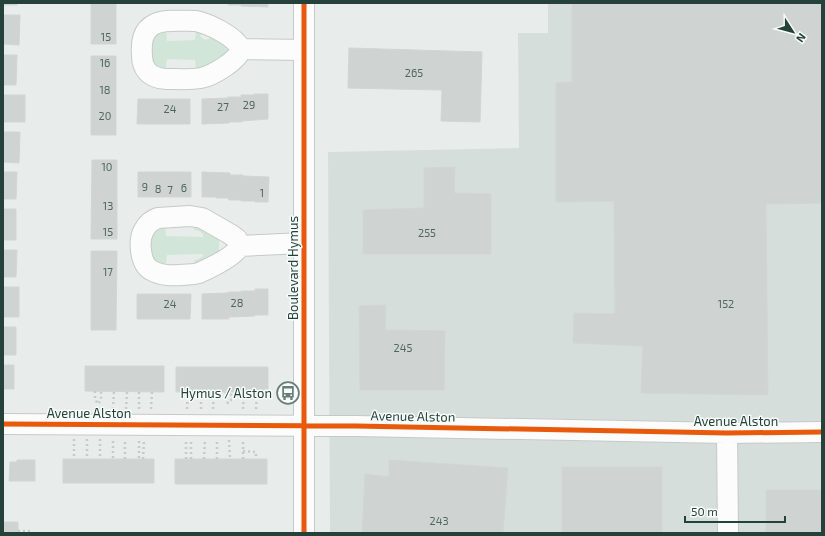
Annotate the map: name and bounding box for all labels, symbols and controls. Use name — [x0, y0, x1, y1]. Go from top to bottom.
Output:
north arrow — [773, 12, 813, 52]
house number: 15 — [101, 30, 111, 43]
text: N — [794, 31, 809, 45]
house number: 16 — [100, 56, 110, 69]
house number: 265 — [405, 66, 423, 79]
house number: 18 — [99, 83, 111, 96]
house number: 29 — [243, 98, 255, 111]
house number: 27 — [217, 100, 229, 113]
house number: 24 — [164, 102, 177, 115]
house number: 20 — [99, 109, 111, 122]
house number: 10 — [101, 160, 113, 173]
house number: 9 — [142, 180, 148, 193]
house number: 6 — [181, 181, 187, 194]
house number: 8 — [155, 182, 161, 195]
house number: 7 — [167, 183, 173, 196]
house number: 1 — [260, 186, 264, 199]
house number: 13 — [103, 199, 113, 212]
street label: Boulevard Hymus — [285, 216, 301, 320]
house number: 15 — [103, 225, 113, 238]
house number: 255 — [418, 226, 436, 239]
house number: 17 — [103, 265, 113, 278]
house number: 28 — [231, 296, 243, 309]
house number: 24 — [164, 297, 177, 310]
house number: 152 — [718, 297, 734, 310]
house number: 245 — [394, 341, 413, 354]
bus stop icon: Hymus / Alston — [275, 380, 301, 406]
place label: Hymus / Alston — [180, 385, 272, 401]
street label: Avenue Alston — [47, 405, 131, 421]
street label: Avenue Alston — [371, 407, 455, 425]
street label: Avenue Alston — [694, 413, 778, 429]
scale bar — [685, 498, 785, 524]
text: 50 m — [691, 504, 718, 518]
house number: 243 — [429, 514, 449, 527]

